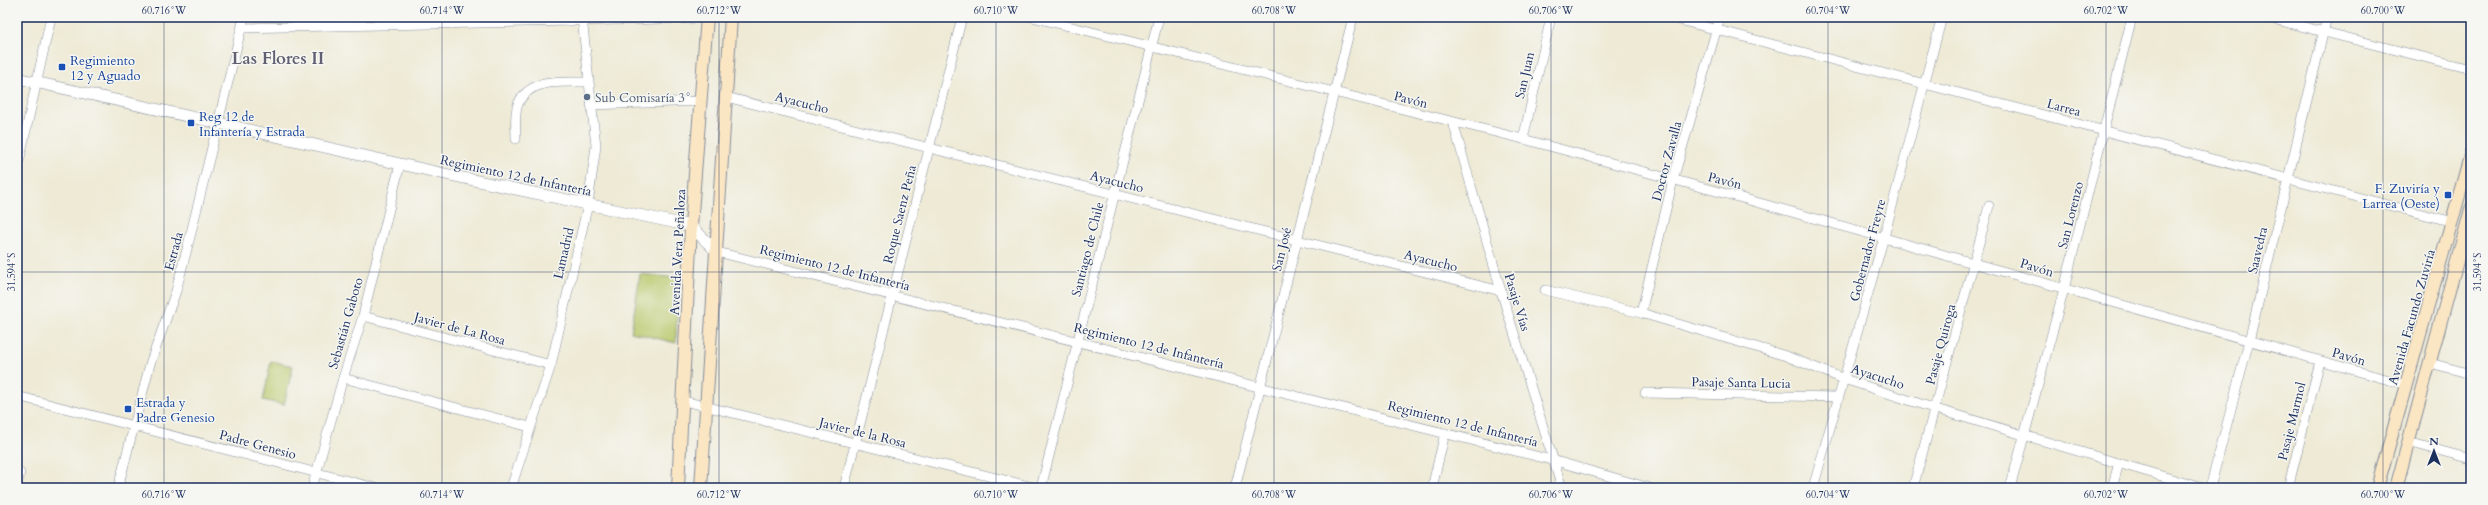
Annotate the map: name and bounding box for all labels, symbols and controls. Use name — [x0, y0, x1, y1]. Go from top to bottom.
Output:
text: 60.716°W — [142, 4, 187, 18]
text: 60.714°W — [420, 4, 465, 18]
text: 60.712°W — [697, 4, 742, 18]
text: 60.710°W — [974, 4, 1019, 18]
text: 60.708°W — [1252, 4, 1297, 18]
text: 60.706°W — [1529, 4, 1574, 18]
text: 60.704°W — [1806, 4, 1851, 18]
text: 60.702°W — [2084, 4, 2129, 18]
text: 60.700°W — [2361, 4, 2406, 18]
district label: Las Flores II — [232, 47, 324, 70]
street label: San Juan — [1511, 49, 1539, 100]
place label: Regimiento 12 y Aguado — [70, 52, 140, 85]
marker: Regimiento 12 y Aguado — [57, 62, 67, 72]
street label: Pavón — [1392, 87, 1430, 113]
street label: Ayacucho — [773, 88, 831, 118]
place label: Sub Comisaría 3° — [595, 89, 692, 107]
marker: Sub Comisaría 3° — [582, 92, 592, 102]
street label: Larrea — [2045, 95, 2083, 121]
place label: Reg 12 de Infantería y Estrada — [199, 108, 305, 141]
marker: Reg 12 de Infantería y Estrada — [186, 118, 196, 128]
street label: Doctor Zavalla — [1648, 119, 1686, 203]
street label: Regimiento 12 de Infantería — [438, 151, 594, 201]
street label: Roque Saenz Peña — [879, 163, 921, 265]
street label: Ayacucho — [1088, 167, 1146, 197]
street label: Pavón — [1706, 168, 1744, 194]
street label: San Lorenzo — [2054, 180, 2088, 251]
place label: F. Zuviría y Larrea (Oeste) — [2362, 180, 2440, 213]
street label: Avenida Vera Peñaloza — [666, 188, 690, 316]
marker: F. Zuviría y Larrea (Oeste) — [2443, 190, 2453, 200]
street label: Gobernador Freyre — [1846, 197, 1890, 304]
street label: Santiago de Chile — [1068, 200, 1108, 298]
street label: San José — [1268, 225, 1296, 273]
street label: Saavedra — [2244, 225, 2272, 275]
street label: Lamadrid — [549, 226, 579, 281]
street label: Estrada — [160, 230, 188, 273]
street label: Regimiento 12 de Infantería — [758, 241, 912, 295]
street label: Ayacucho — [1402, 246, 1460, 276]
street label: Avenida Facundo Zuviría — [2384, 247, 2440, 387]
text: 31.594°S — [5, 253, 19, 291]
text: 31.594°S — [2471, 253, 2485, 291]
street label: Pavón — [2018, 254, 2056, 282]
street label: Pasaje Vías — [1500, 271, 1534, 333]
street label: Sebastián Gaboto — [324, 275, 368, 371]
street label: Pasaje Quiroga — [1922, 301, 1960, 387]
street label: Javier de La Rosa — [410, 308, 508, 350]
street label: Regimiento 12 de Infantería — [1072, 319, 1226, 373]
street label: Pavón — [2330, 344, 2368, 371]
street label: Ayacucho — [1849, 360, 1907, 394]
street label: Pasaje Santa Lucia — [1691, 373, 1791, 393]
street label: Pasaje Marmol — [2274, 379, 2311, 462]
place label: Estrada y Padre Genesio — [136, 394, 215, 427]
street label: Regimiento 12 de Infantería — [1386, 397, 1540, 451]
marker: Estrada y Padre Genesio — [123, 404, 133, 414]
street label: Javier de la Rosa — [815, 413, 909, 453]
street label: Padre Genesio — [217, 426, 298, 464]
north arrow — [2414, 431, 2454, 471]
text: N — [2429, 434, 2439, 449]
text: 60.716°W — [142, 488, 187, 502]
text: 60.714°W — [420, 488, 465, 502]
text: 60.712°W — [697, 488, 742, 502]
text: 60.710°W — [974, 488, 1019, 502]
text: 60.708°W — [1252, 488, 1297, 502]
text: 60.706°W — [1529, 488, 1574, 502]
text: 60.704°W — [1806, 488, 1851, 502]
text: 60.702°W — [2084, 488, 2129, 502]
text: 60.700°W — [2361, 488, 2406, 502]

